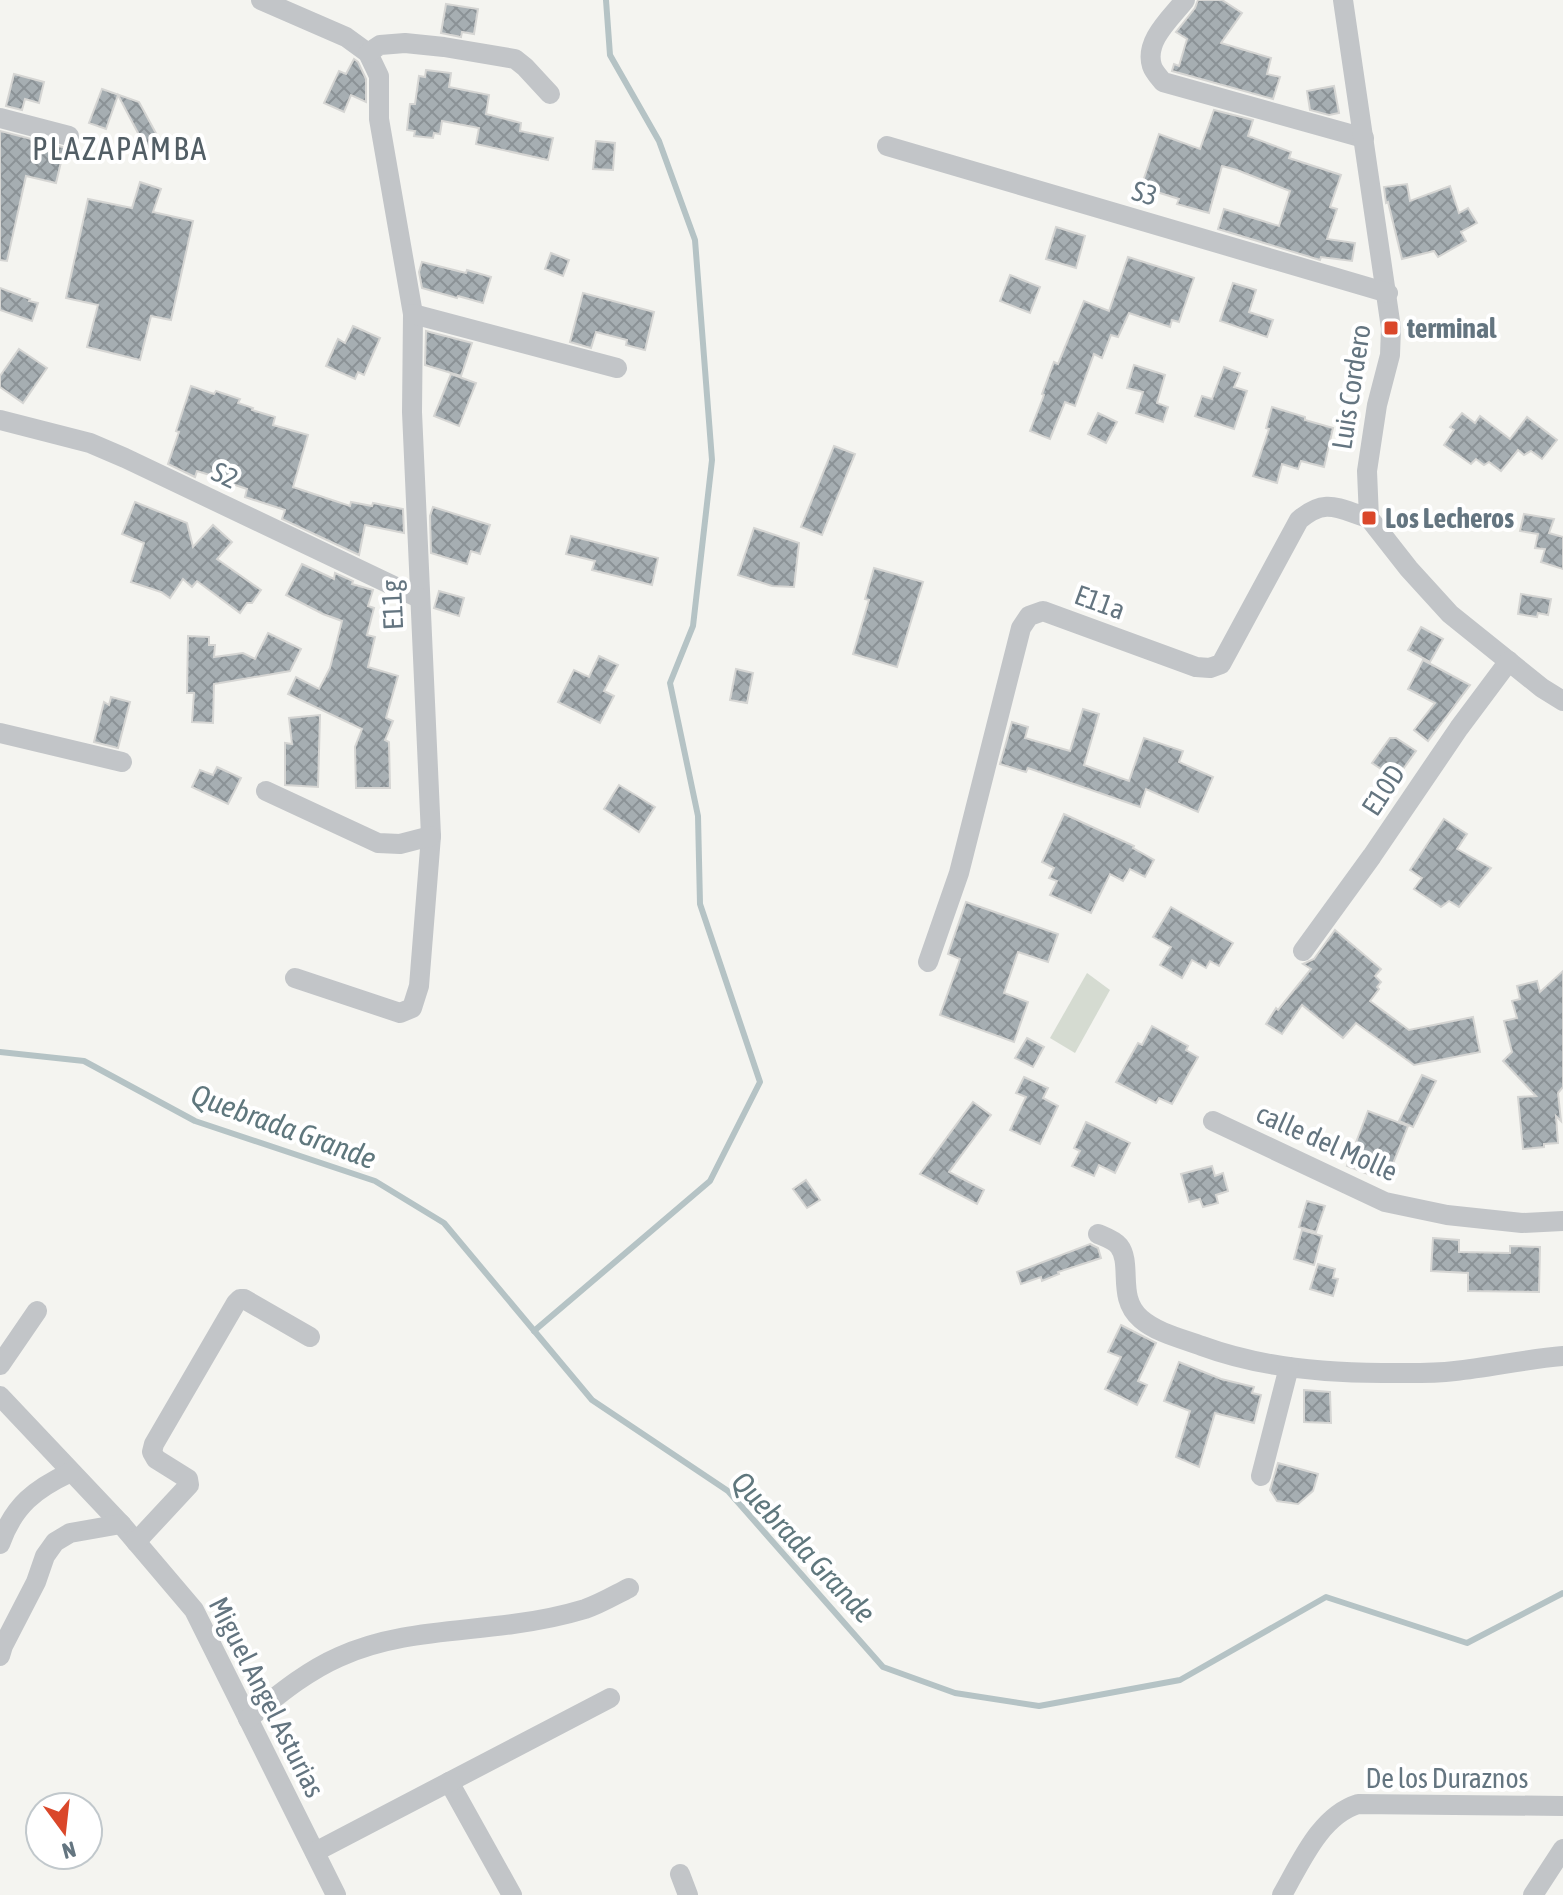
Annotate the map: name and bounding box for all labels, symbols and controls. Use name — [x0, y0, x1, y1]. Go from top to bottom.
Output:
district label: PLAZAPAMBA — [32, 130, 208, 167]
street label: S3 — [1129, 174, 1161, 212]
place label: terminal — [1406, 312, 1497, 344]
marker: terminal — [1382, 319, 1400, 337]
street label: Luis Cordero — [1325, 322, 1377, 452]
street label: S2 — [207, 455, 243, 495]
place label: Los Lecheros — [1385, 502, 1514, 534]
marker: Los Lecheros — [1360, 509, 1378, 527]
street label: E11a — [1070, 578, 1130, 626]
street label: E11g — [375, 579, 409, 631]
street label: E10D — [1355, 759, 1411, 821]
water label: Quebrada Grande — [187, 1077, 381, 1175]
street label: calle del Molle — [1252, 1097, 1402, 1187]
water label: Quebrada Grande — [725, 1464, 883, 1630]
street label: Miguel Angel Asturias — [203, 1592, 331, 1802]
street label: De los Duraznos — [1366, 1762, 1528, 1794]
north arrow — [24, 1791, 104, 1871]
text: N — [60, 1836, 79, 1865]

